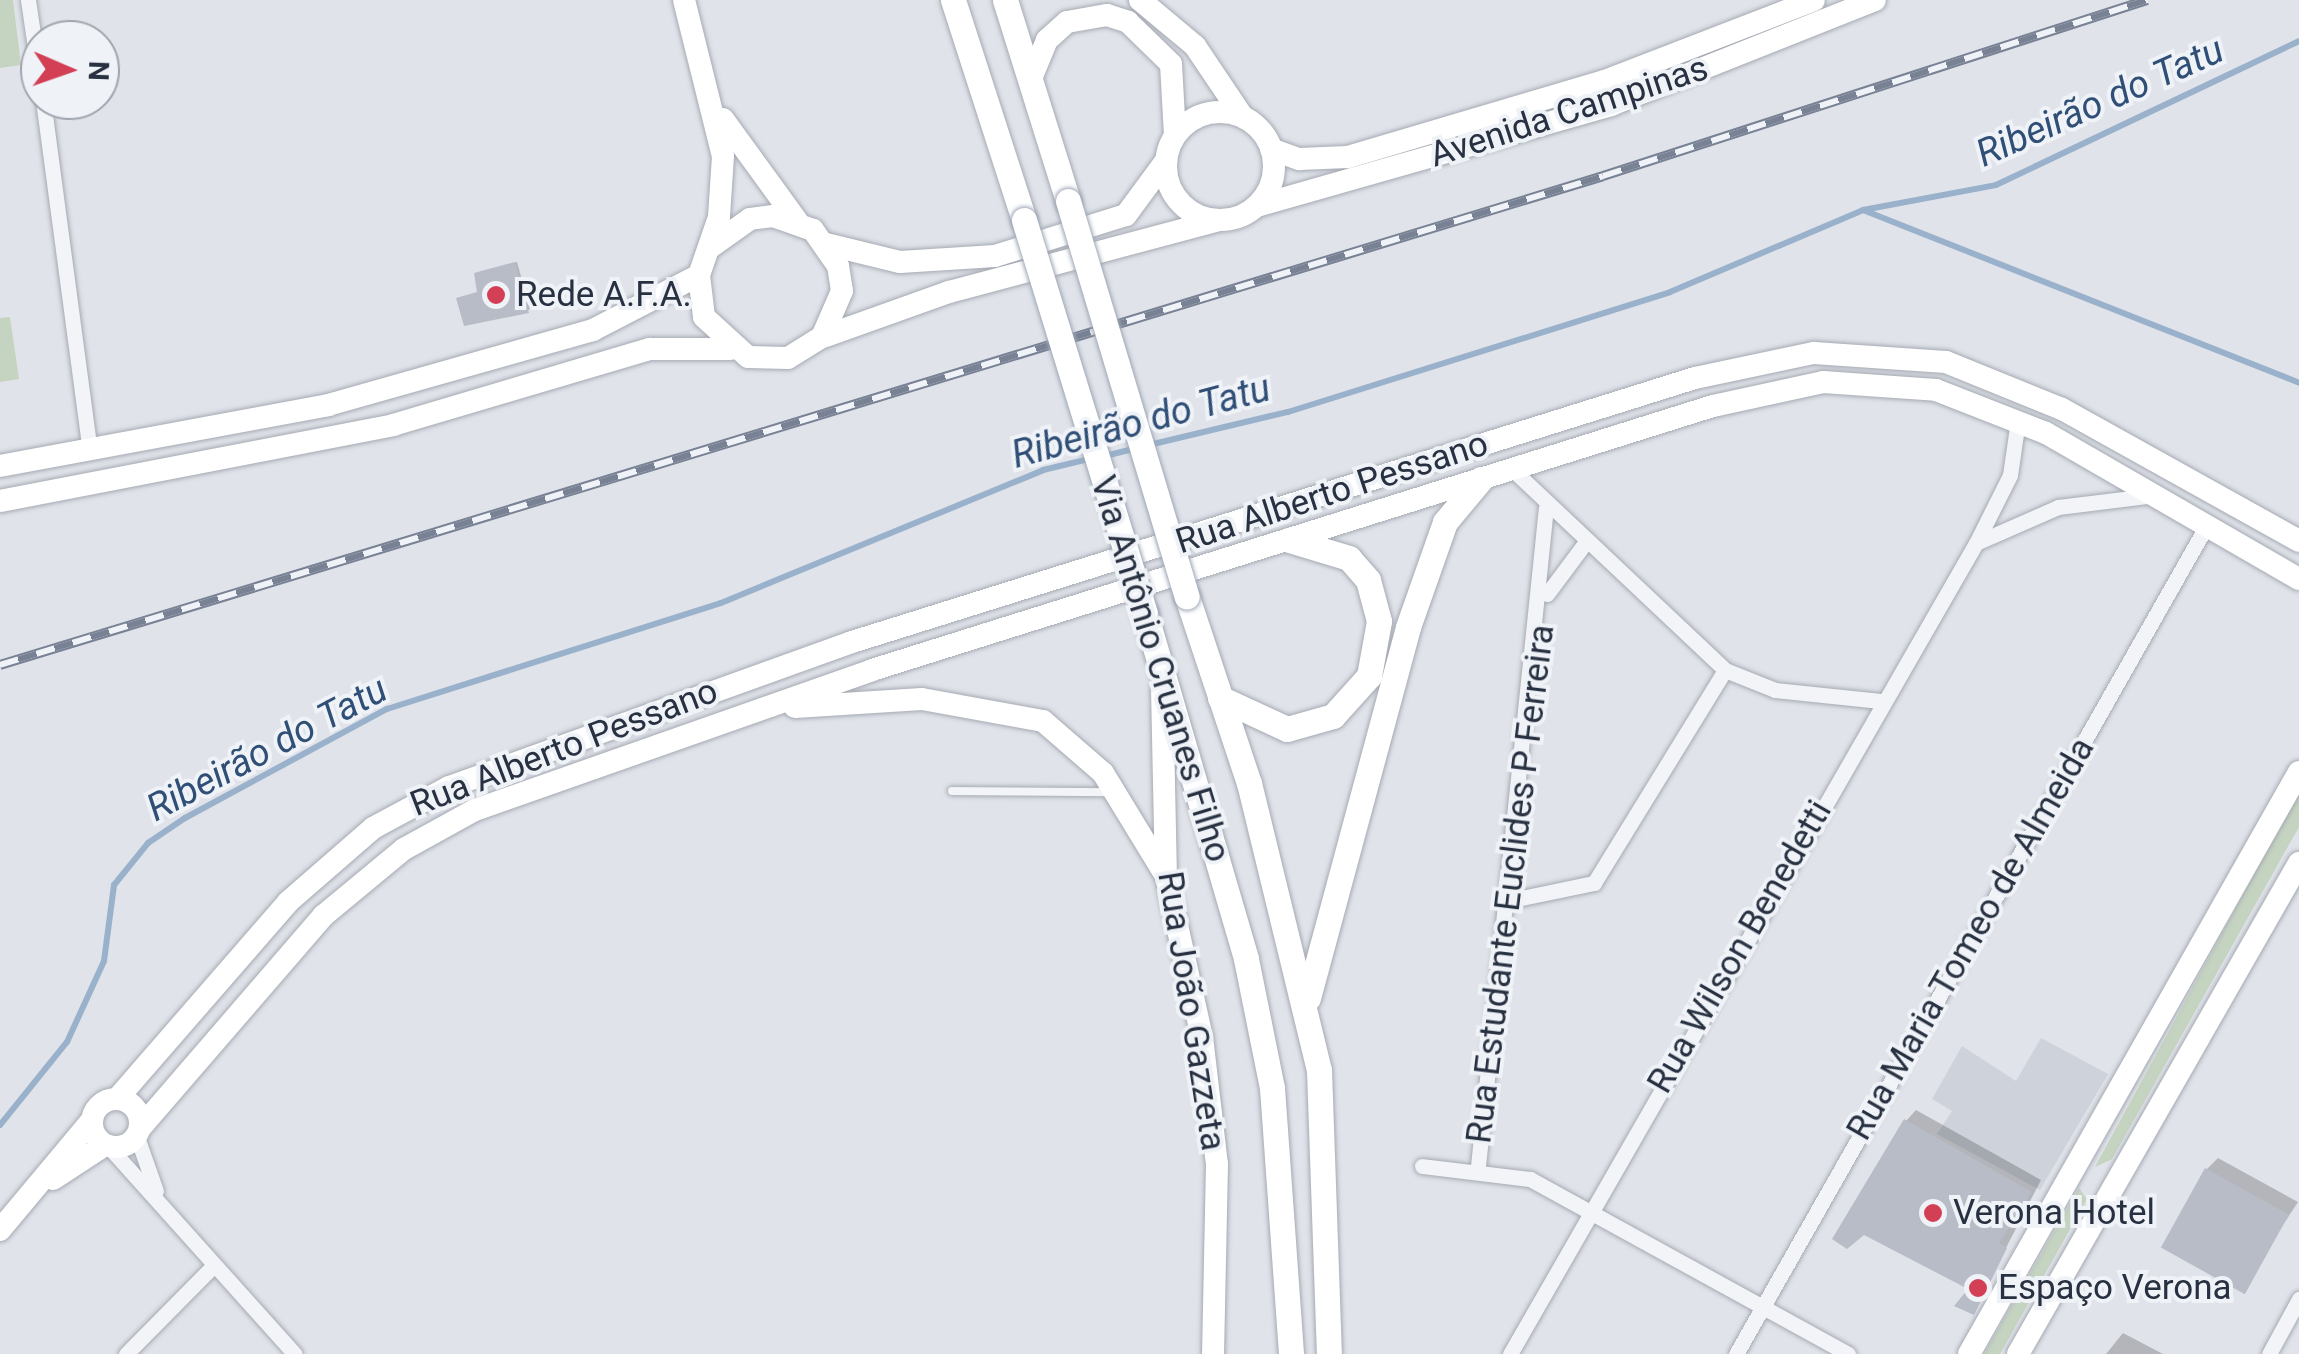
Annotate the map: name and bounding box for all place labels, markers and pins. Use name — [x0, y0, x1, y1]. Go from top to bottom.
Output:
place label: Rede A.F.A. — [516, 274, 692, 316]
marker: Rede A.F.A. — [485, 284, 507, 306]
place label: Verona Hotel — [1953, 1192, 2155, 1234]
marker: Verona Hotel — [1922, 1202, 1944, 1224]
place label: Espaço Verona — [1998, 1267, 2232, 1309]
marker: Espaço Verona — [1967, 1277, 1989, 1299]

